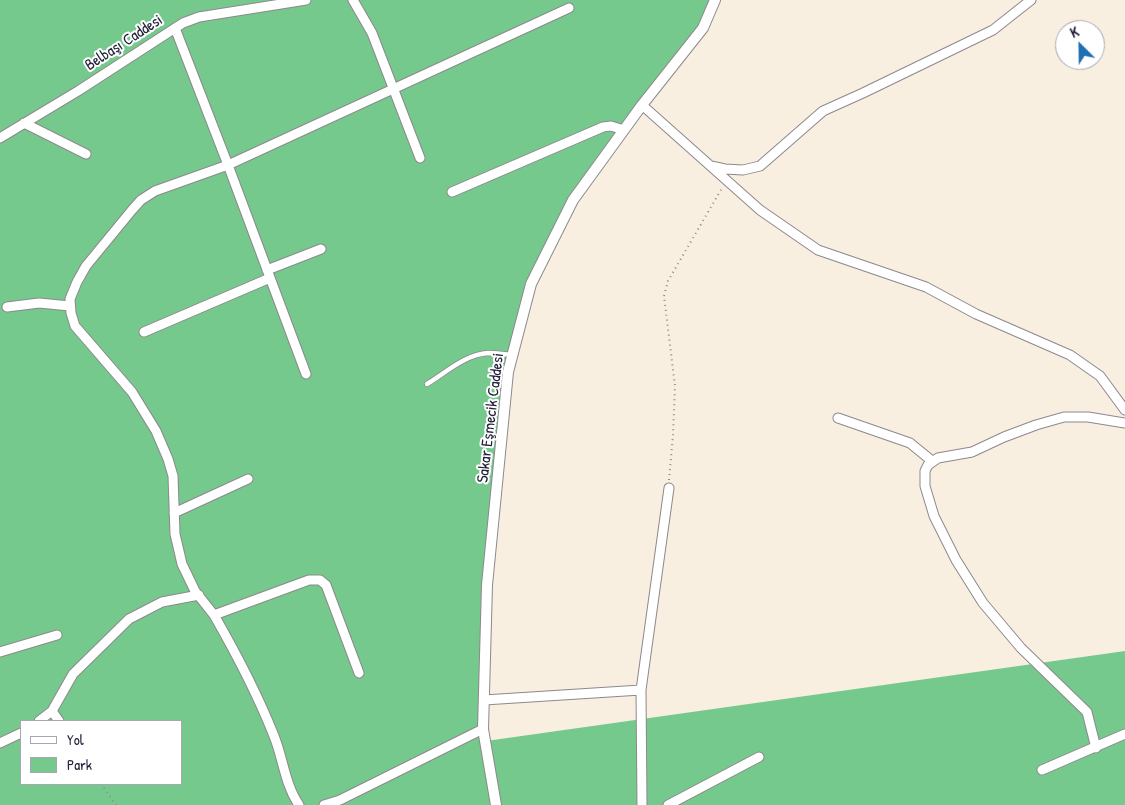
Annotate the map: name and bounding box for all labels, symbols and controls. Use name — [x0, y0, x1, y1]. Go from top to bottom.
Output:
street label: Belbaşı Caddesi — [82, 11, 166, 75]
north arrow — [1055, 20, 1105, 70]
text: K — [1067, 21, 1081, 42]
street label: Sakar Eşmecik Caddesi — [474, 352, 508, 484]
legend — [20, 720, 182, 785]
text: Yol — [67, 729, 84, 750]
text: Park — [67, 754, 92, 775]

